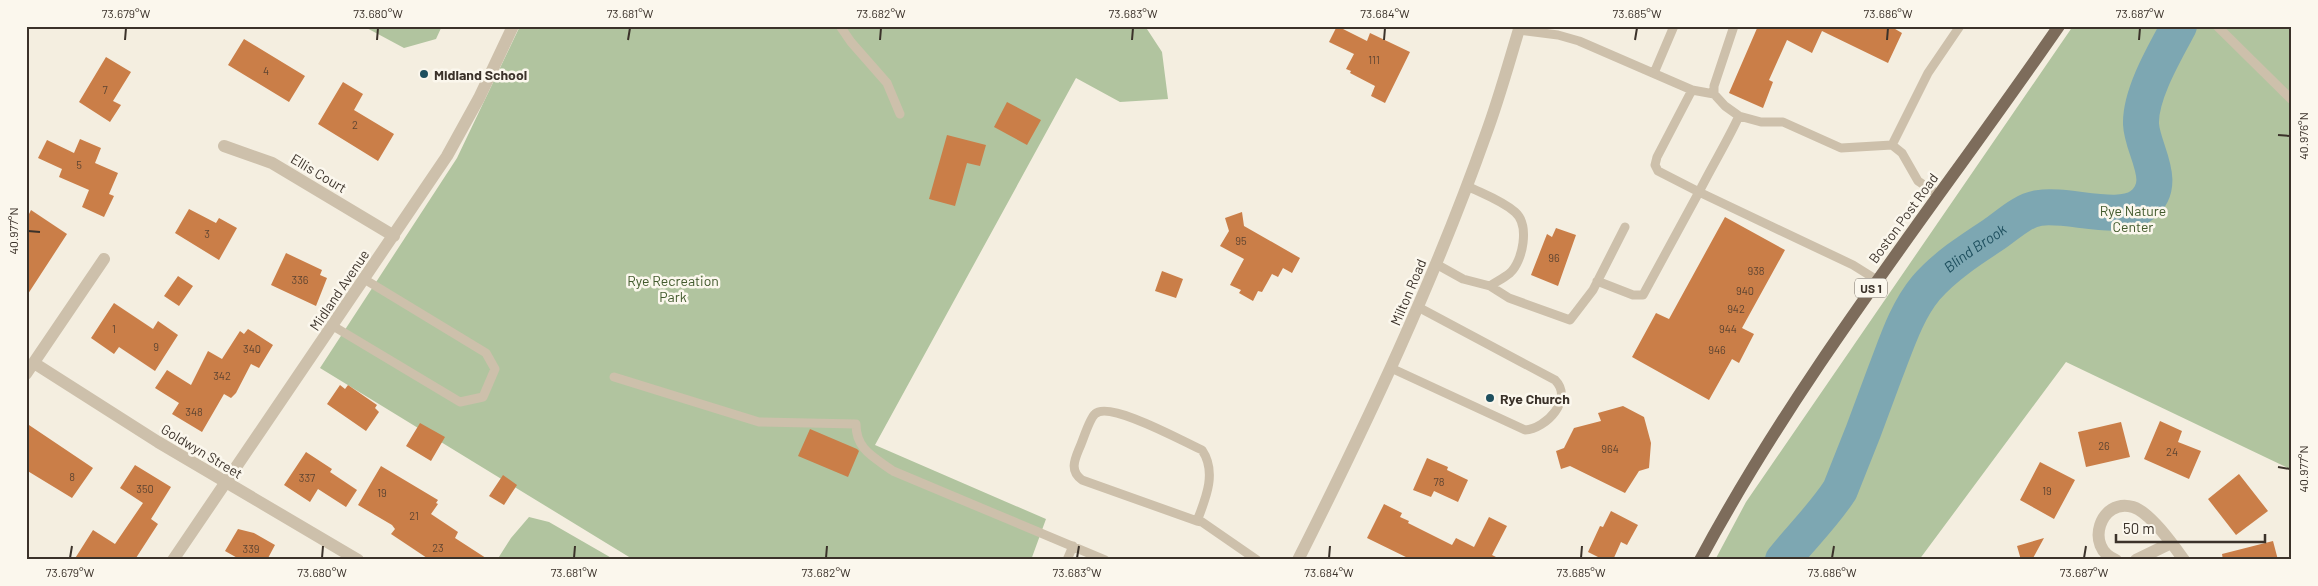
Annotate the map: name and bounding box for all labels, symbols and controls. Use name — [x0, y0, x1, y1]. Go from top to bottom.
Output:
text: 73.679°W — [102, 6, 151, 20]
text: 73.680°W — [353, 6, 403, 20]
text: 73.681°W — [607, 6, 654, 20]
text: 73.682°W — [856, 6, 906, 20]
text: 73.683°W — [1109, 6, 1158, 20]
text: 73.684°W — [1360, 6, 1410, 20]
text: 73.685°W — [1613, 6, 1662, 20]
text: 73.686°W — [1864, 6, 1913, 20]
text: 73.687°W — [2116, 6, 2165, 20]
house number: 111 — [1368, 53, 1380, 66]
house number: 4 — [263, 64, 269, 77]
place label: Midland School — [434, 66, 527, 83]
marker: Midland School — [418, 68, 430, 80]
house number: 7 — [102, 83, 108, 96]
text: 40.976°N — [2296, 112, 2310, 160]
house number: 2 — [352, 118, 358, 131]
street label: Ellis Court — [288, 150, 350, 196]
house number: 5 — [76, 158, 82, 171]
street label: Boston Post Road — [1865, 170, 1941, 266]
park label: Rye Nature Center — [2100, 202, 2166, 235]
text: 40.977°N — [6, 207, 20, 255]
water label: Blind Brook — [1940, 219, 2010, 276]
house number: 3 — [204, 227, 210, 240]
house number: 95 — [1235, 234, 1247, 247]
street label: Midland Avenue — [306, 246, 372, 334]
house number: 96 — [1548, 251, 1560, 264]
street label: Milton Road — [1386, 256, 1430, 328]
house number: 938 — [1747, 264, 1765, 277]
park label: Rye Recreation Park — [627, 272, 719, 305]
house number: 336 — [292, 273, 309, 286]
road number: US 1 — [1855, 278, 1887, 298]
house number: 940 — [1736, 284, 1754, 297]
house number: 942 — [1727, 302, 1745, 315]
house number: 1 — [112, 322, 116, 335]
house number: 944 — [1719, 322, 1737, 335]
house number: 9 — [153, 340, 159, 353]
house number: 340 — [243, 342, 261, 355]
house number: 946 — [1708, 343, 1726, 356]
house number: 342 — [213, 369, 231, 382]
place label: Rye Church — [1500, 390, 1570, 407]
marker: Rye Church — [1484, 392, 1496, 404]
house number: 348 — [185, 405, 203, 418]
street label: Goldwyn Street — [158, 420, 246, 482]
house number: 26 — [2098, 439, 2110, 452]
house number: 964 — [1601, 442, 1619, 455]
house number: 24 — [2166, 445, 2178, 458]
text: 40.977°N — [2296, 445, 2310, 493]
house number: 8 — [69, 470, 75, 483]
house number: 337 — [299, 471, 315, 484]
house number: 78 — [1434, 475, 1445, 488]
house number: 350 — [136, 482, 154, 495]
house number: 19 — [2042, 484, 2052, 497]
house number: 19 — [377, 486, 387, 499]
house number: 21 — [409, 509, 419, 522]
scale bar — [2116, 511, 2264, 543]
text: 50 m — [2123, 519, 2155, 537]
house number: 23 — [432, 541, 444, 554]
house number: 339 — [242, 542, 260, 555]
text: 73.679°W — [46, 565, 95, 579]
text: 73.680°W — [297, 565, 347, 579]
text: 73.681°W — [551, 565, 598, 579]
text: 73.682°W — [801, 565, 851, 579]
text: 73.683°W — [1053, 565, 1102, 579]
text: 73.684°W — [1304, 565, 1354, 579]
text: 73.685°W — [1557, 565, 1606, 579]
text: 73.686°W — [1808, 565, 1857, 579]
text: 73.687°W — [2060, 565, 2109, 579]

